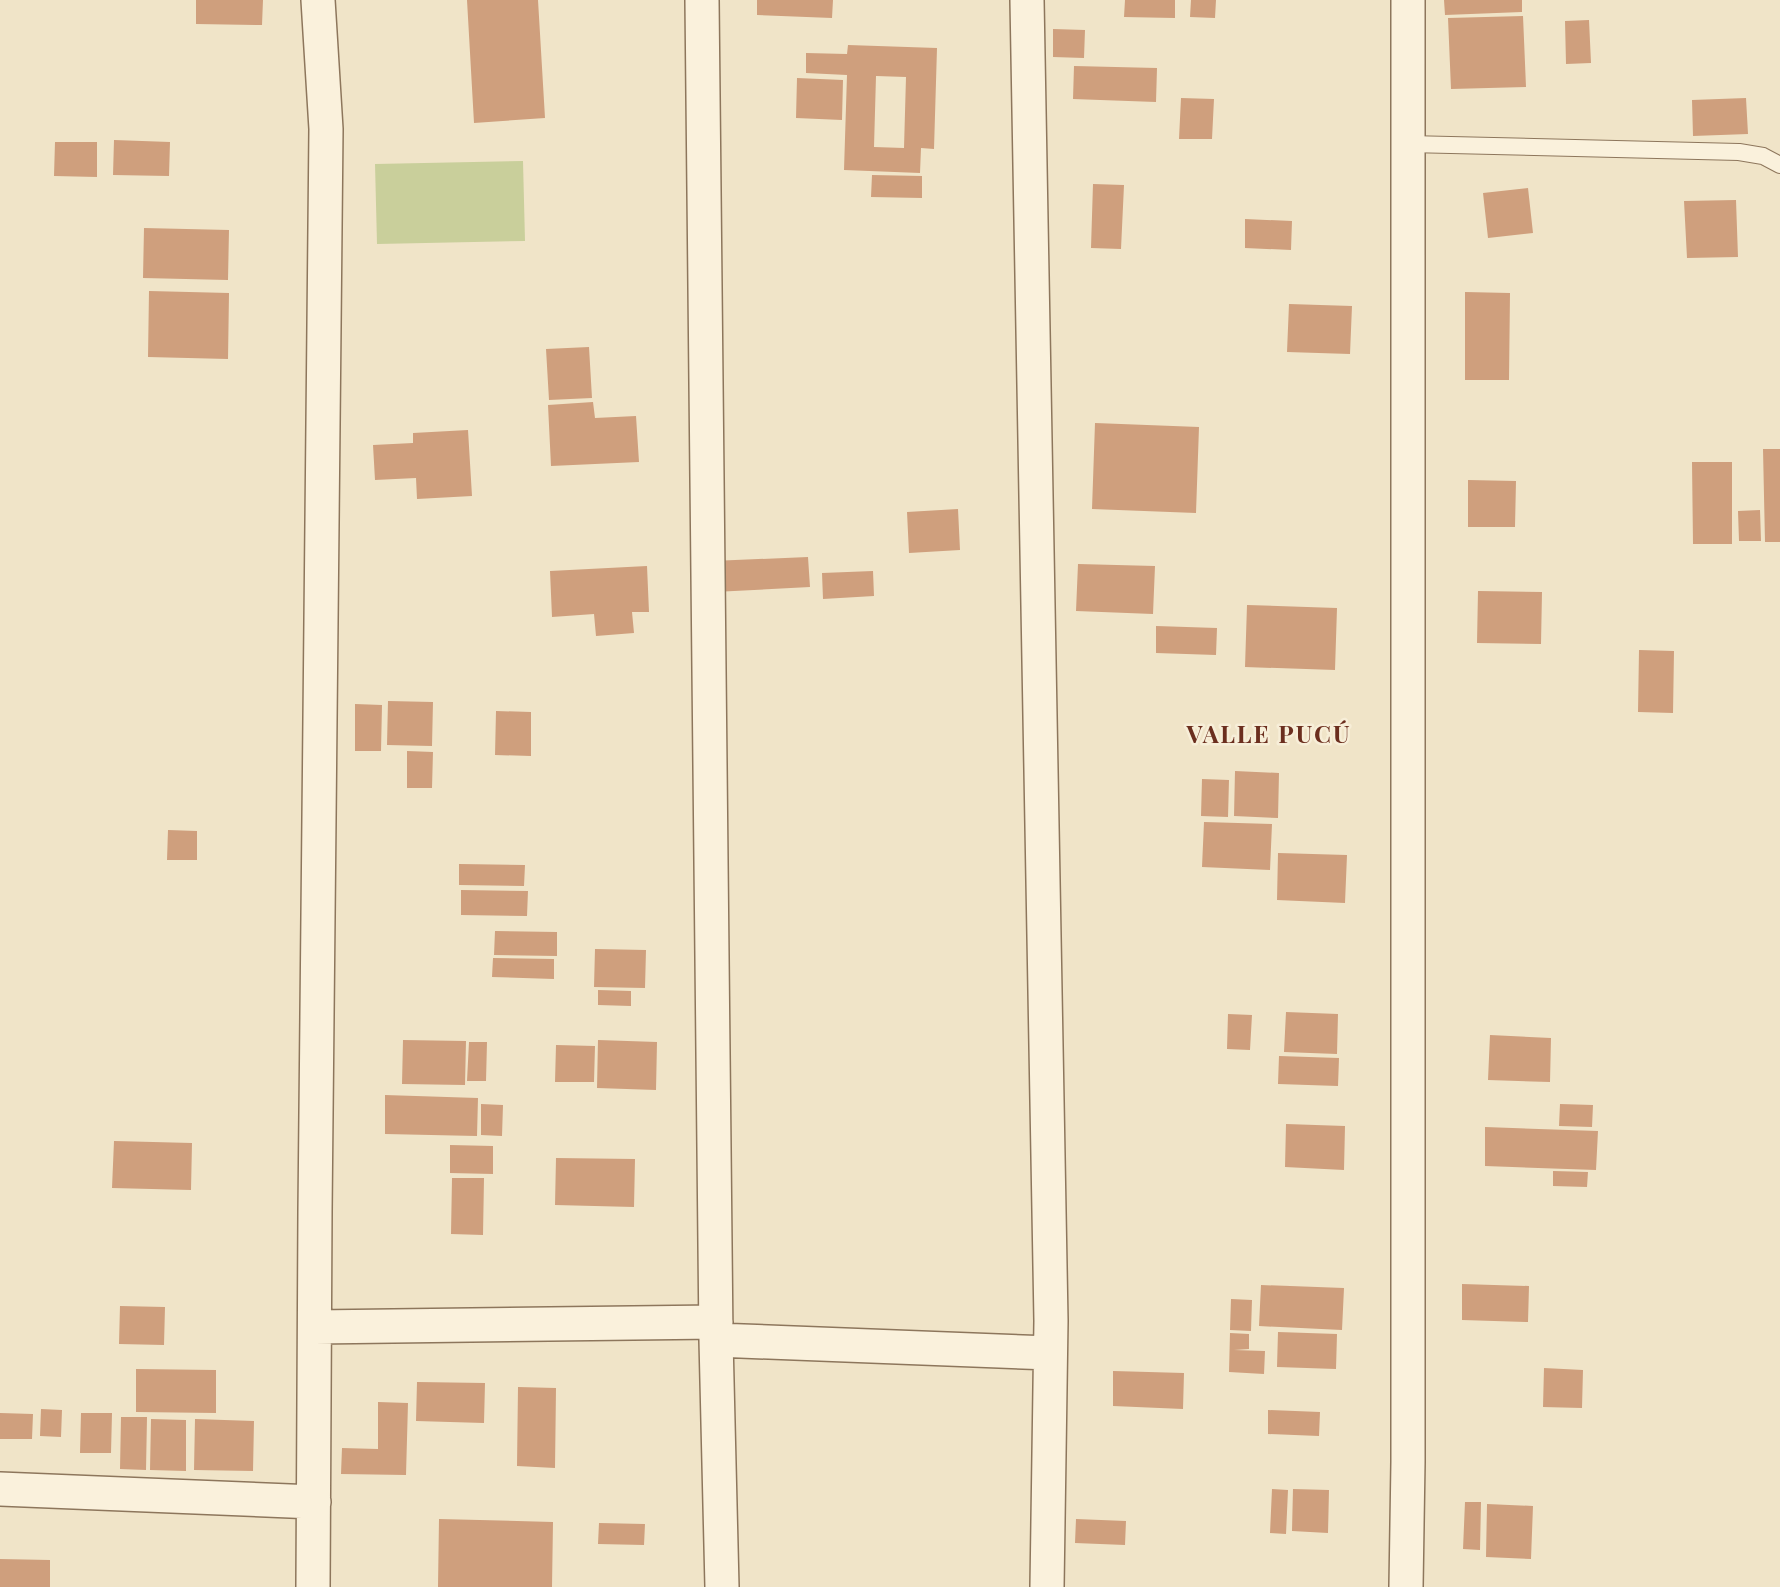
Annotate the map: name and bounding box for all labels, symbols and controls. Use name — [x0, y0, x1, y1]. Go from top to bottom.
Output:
district label: VALLE PUCÚ — [1185, 717, 1352, 749]

